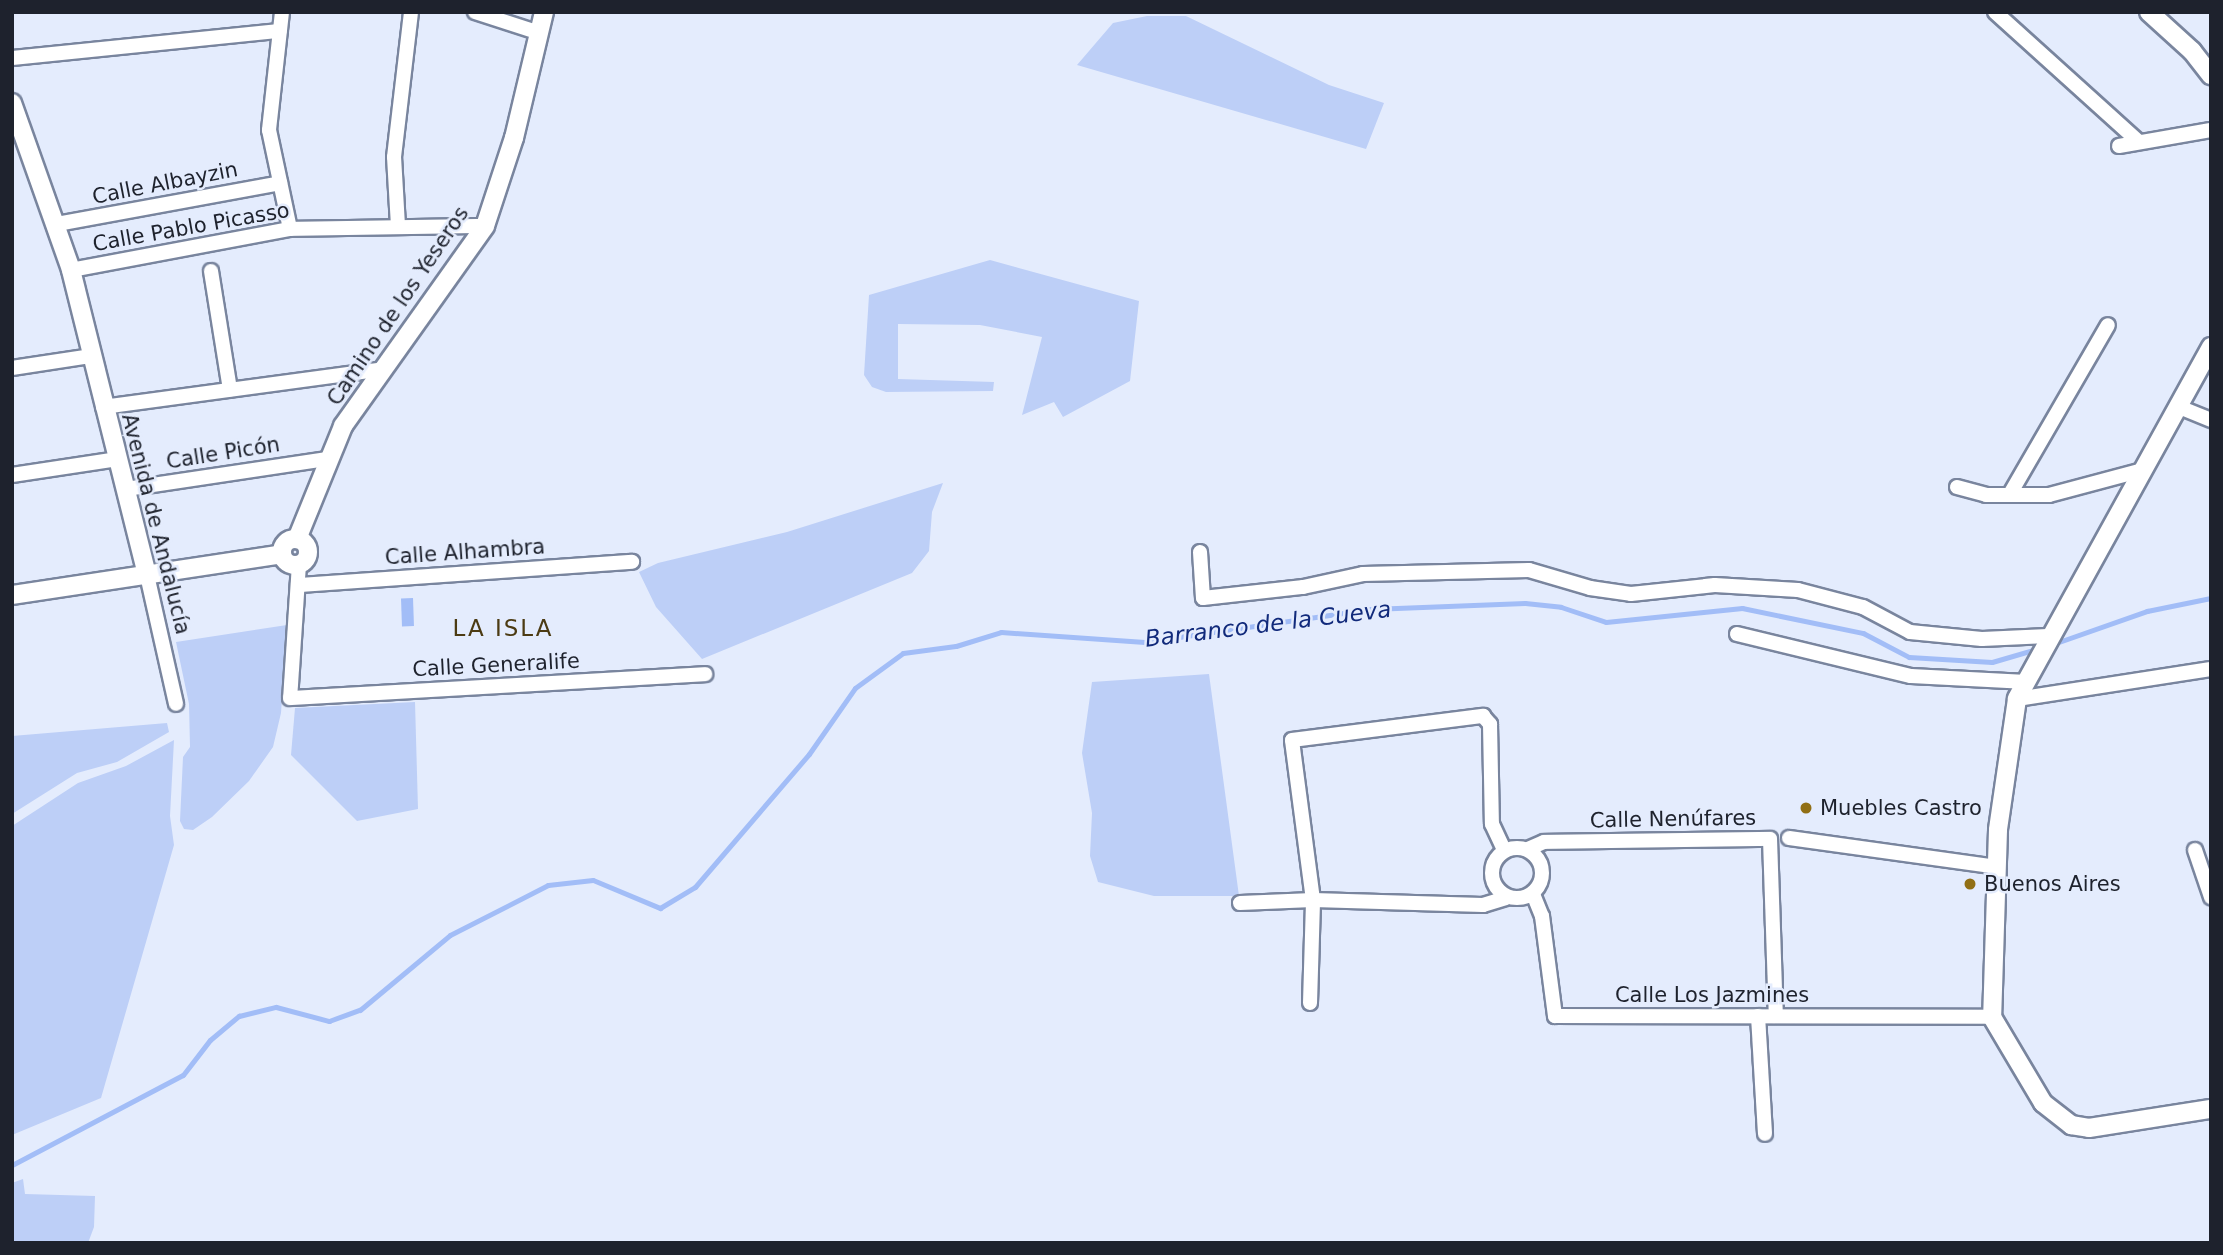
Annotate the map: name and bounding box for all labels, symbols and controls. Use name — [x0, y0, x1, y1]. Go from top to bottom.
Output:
street label: Calle Albayzin — [90, 157, 240, 209]
street label: Calle Pablo Picasso — [91, 197, 291, 257]
street label: Camino de los Yeseros — [322, 202, 474, 410]
street label: Avenida de Andalucía — [116, 411, 196, 637]
street label: Calle Picón — [164, 432, 282, 474]
street label: Calle Alhambra — [384, 534, 546, 570]
water label: Barranco de la Cueva — [1143, 595, 1393, 653]
district label: LA ISLA — [453, 614, 553, 642]
street label: Calle Generalife — [412, 648, 580, 682]
place label: Muebles Castro — [1820, 795, 1982, 821]
marker: Muebles Castro — [1798, 800, 1814, 816]
street label: Calle Nenúfares — [1590, 805, 1756, 833]
place label: Buenos Aires — [1984, 871, 2121, 897]
marker: Buenos Aires — [1962, 876, 1978, 892]
street label: Calle Los Jazmines — [1615, 982, 1809, 1008]

